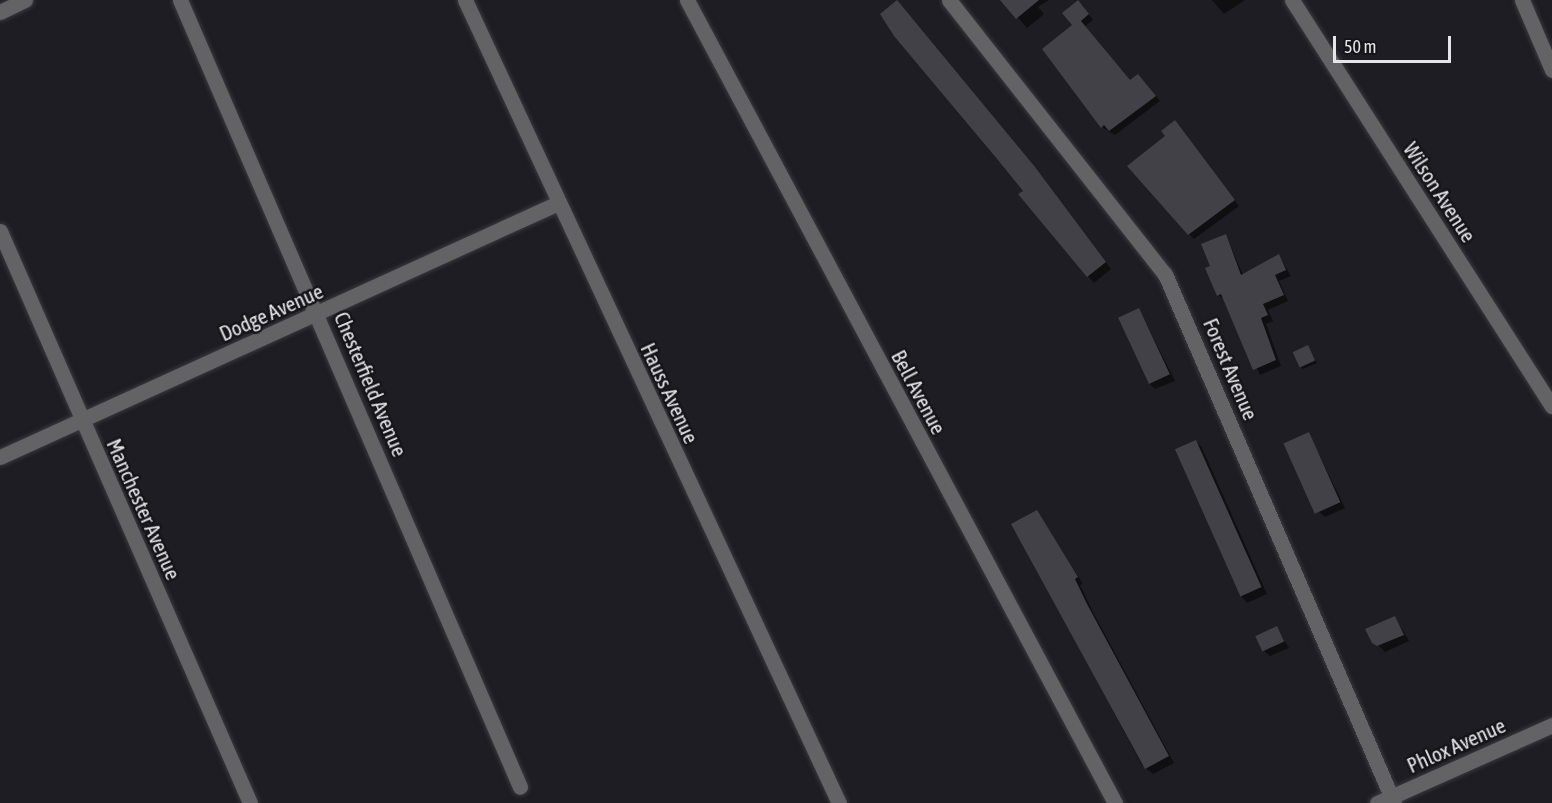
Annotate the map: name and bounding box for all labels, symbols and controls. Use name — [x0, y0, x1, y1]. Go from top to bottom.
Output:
scale bar — [1336, 24, 1454, 62]
text: 50 m — [1344, 36, 1376, 57]
street label: Wilson Avenue — [1398, 137, 1482, 247]
street label: Dodge Avenue — [215, 278, 327, 346]
street label: Chesterfield Avenue — [329, 308, 413, 460]
street label: Forest Avenue — [1198, 314, 1264, 424]
street label: Hauss Avenue — [636, 339, 704, 447]
street label: Bell Avenue — [886, 346, 952, 438]
street label: Manchester Avenue — [102, 435, 186, 583]
street label: Phlox Avenue — [1403, 712, 1509, 778]

